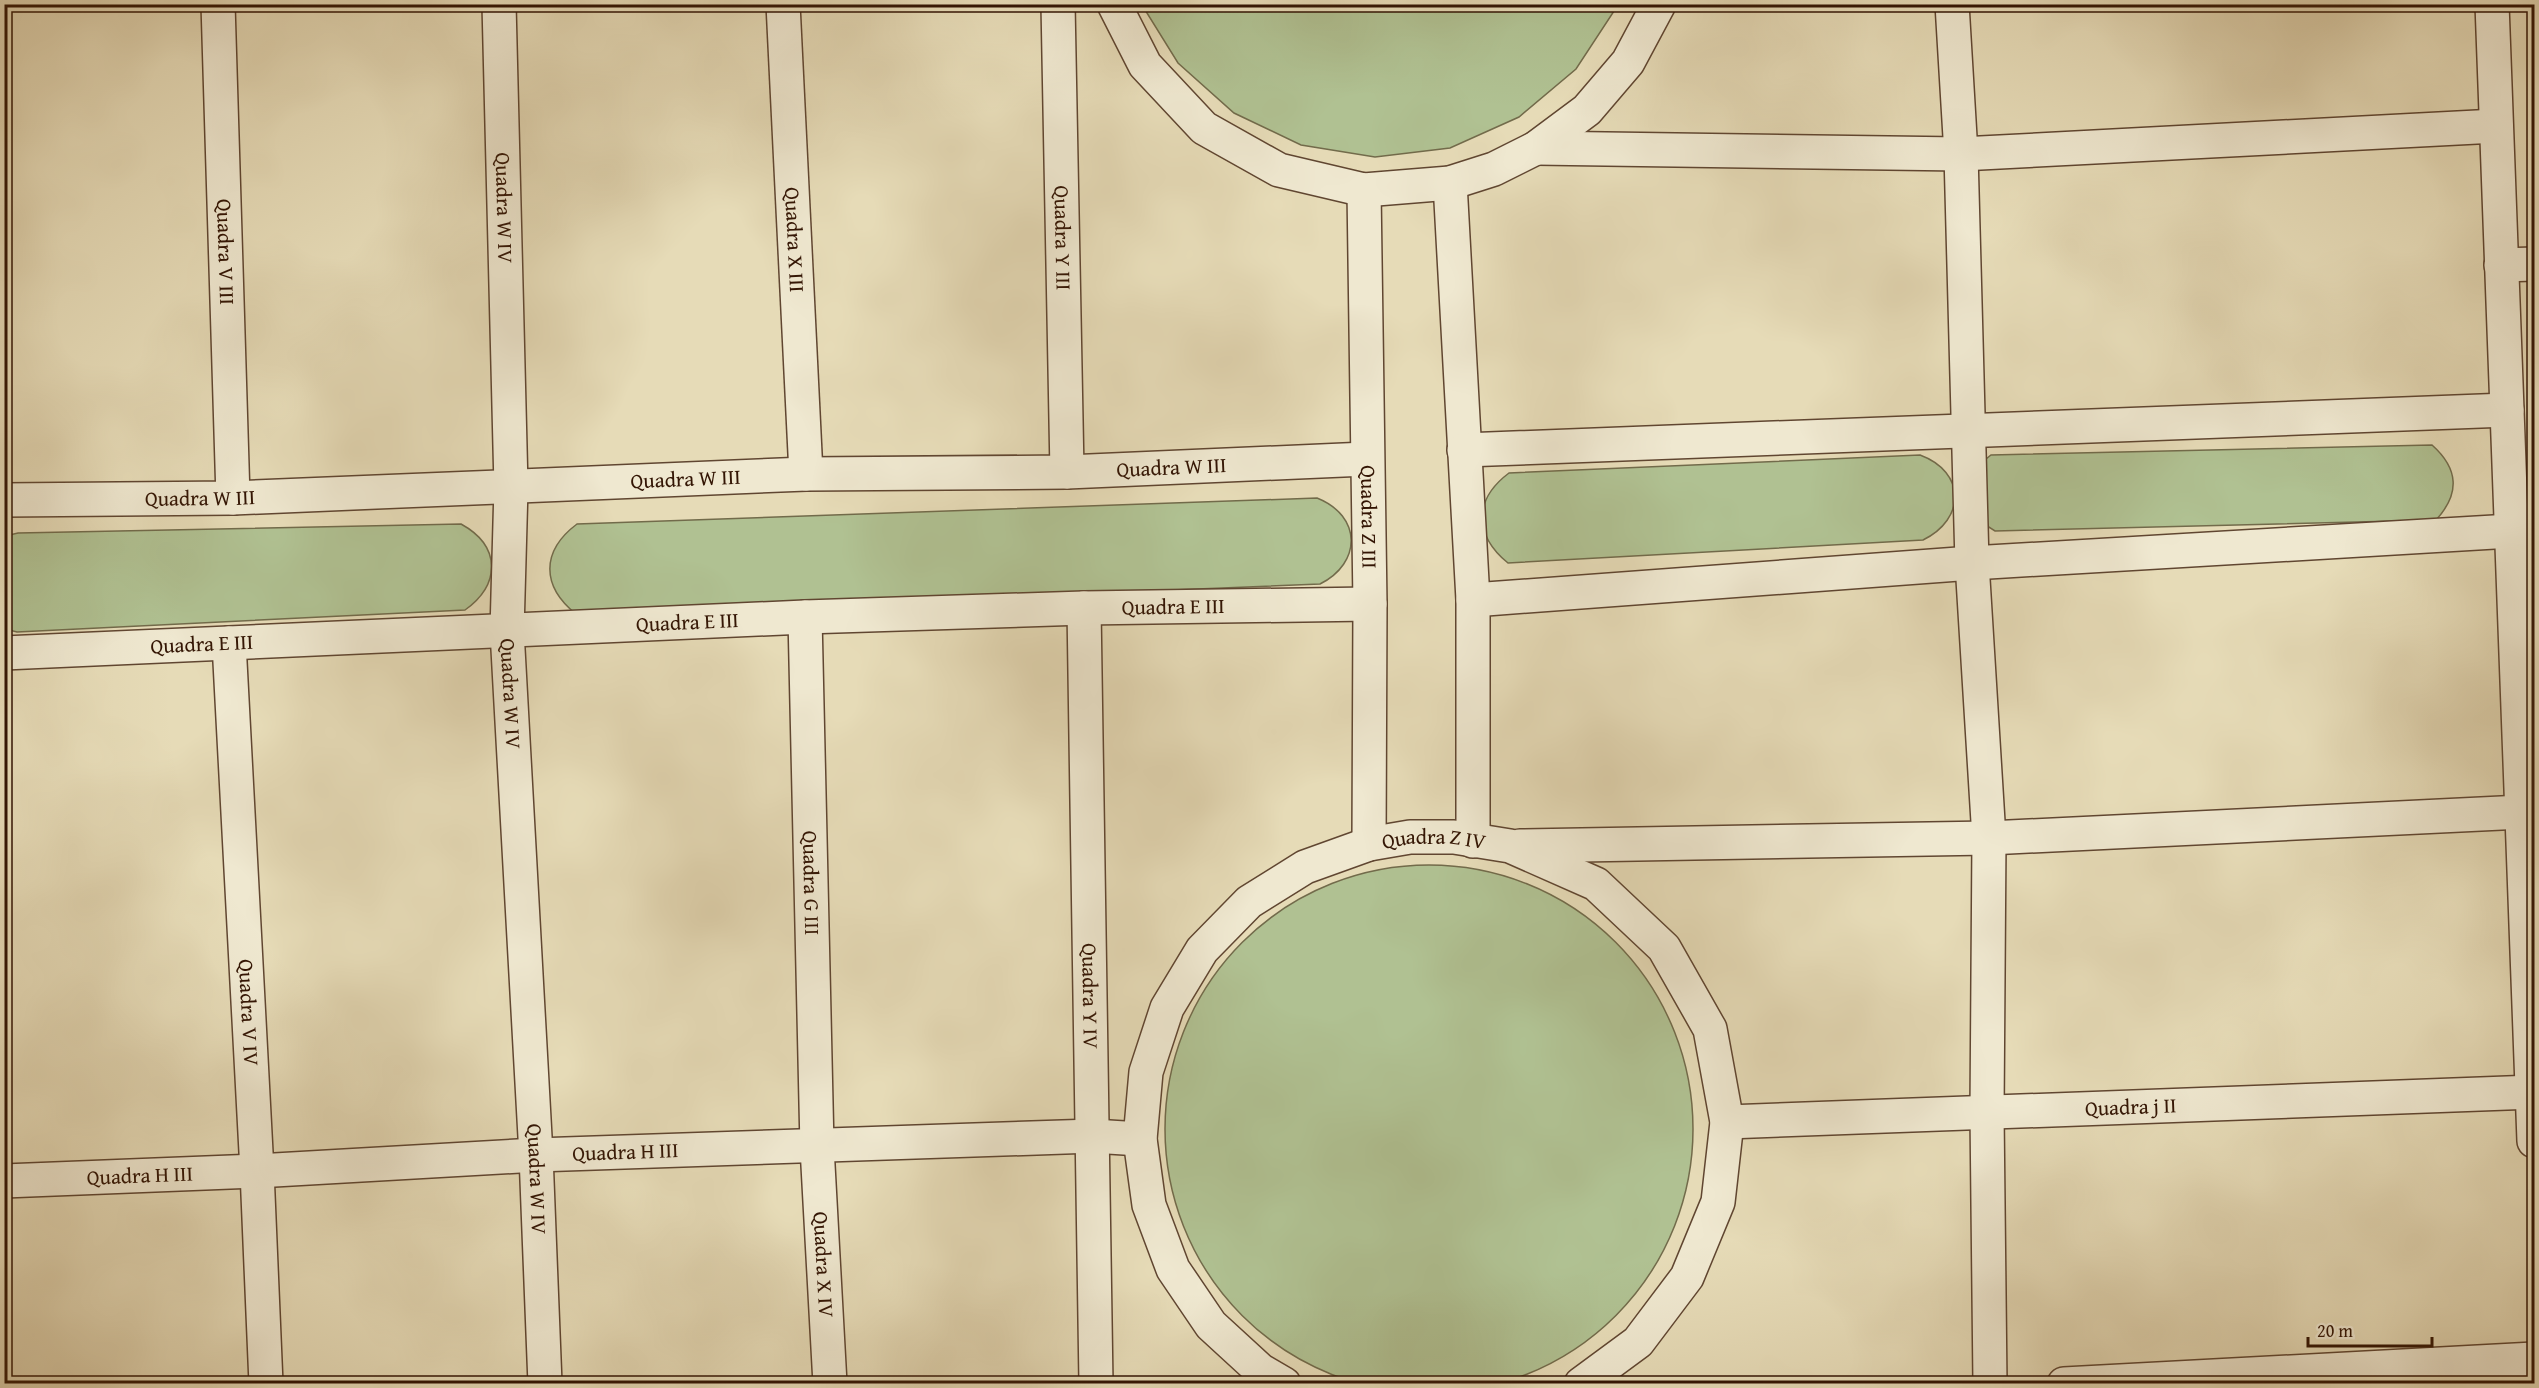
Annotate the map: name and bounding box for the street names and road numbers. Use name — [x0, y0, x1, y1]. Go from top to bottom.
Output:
street label: Quadra W IV — [488, 152, 521, 264]
street label: Quadra Y III — [1046, 185, 1080, 291]
street label: Quadra X III — [777, 186, 813, 293]
street label: Quadra V III — [209, 198, 243, 305]
street label: Quadra W III — [1116, 449, 1227, 485]
street label: Quadra W III — [630, 461, 741, 496]
street label: Quadra Z III — [1353, 465, 1385, 569]
street label: Quadra W III — [145, 481, 256, 514]
street label: Quadra E III — [1121, 590, 1225, 622]
street label: Quadra E III — [635, 604, 739, 640]
street label: Quadra E III — [150, 626, 254, 661]
street label: Quadra W IV — [492, 637, 530, 750]
street label: Quadra Z IV — [1379, 821, 1488, 857]
street label: Quadra G III — [795, 830, 828, 936]
street label: Quadra Y IV — [1074, 943, 1107, 1049]
street label: Quadra V IV — [231, 958, 267, 1067]
street label: Quadra j II — [2084, 1089, 2177, 1124]
street label: Quadra W IV — [519, 1123, 555, 1235]
street label: Quadra H III — [572, 1134, 679, 1169]
street label: Quadra H III — [86, 1158, 194, 1193]
street label: Quadra X IV — [806, 1211, 842, 1319]

